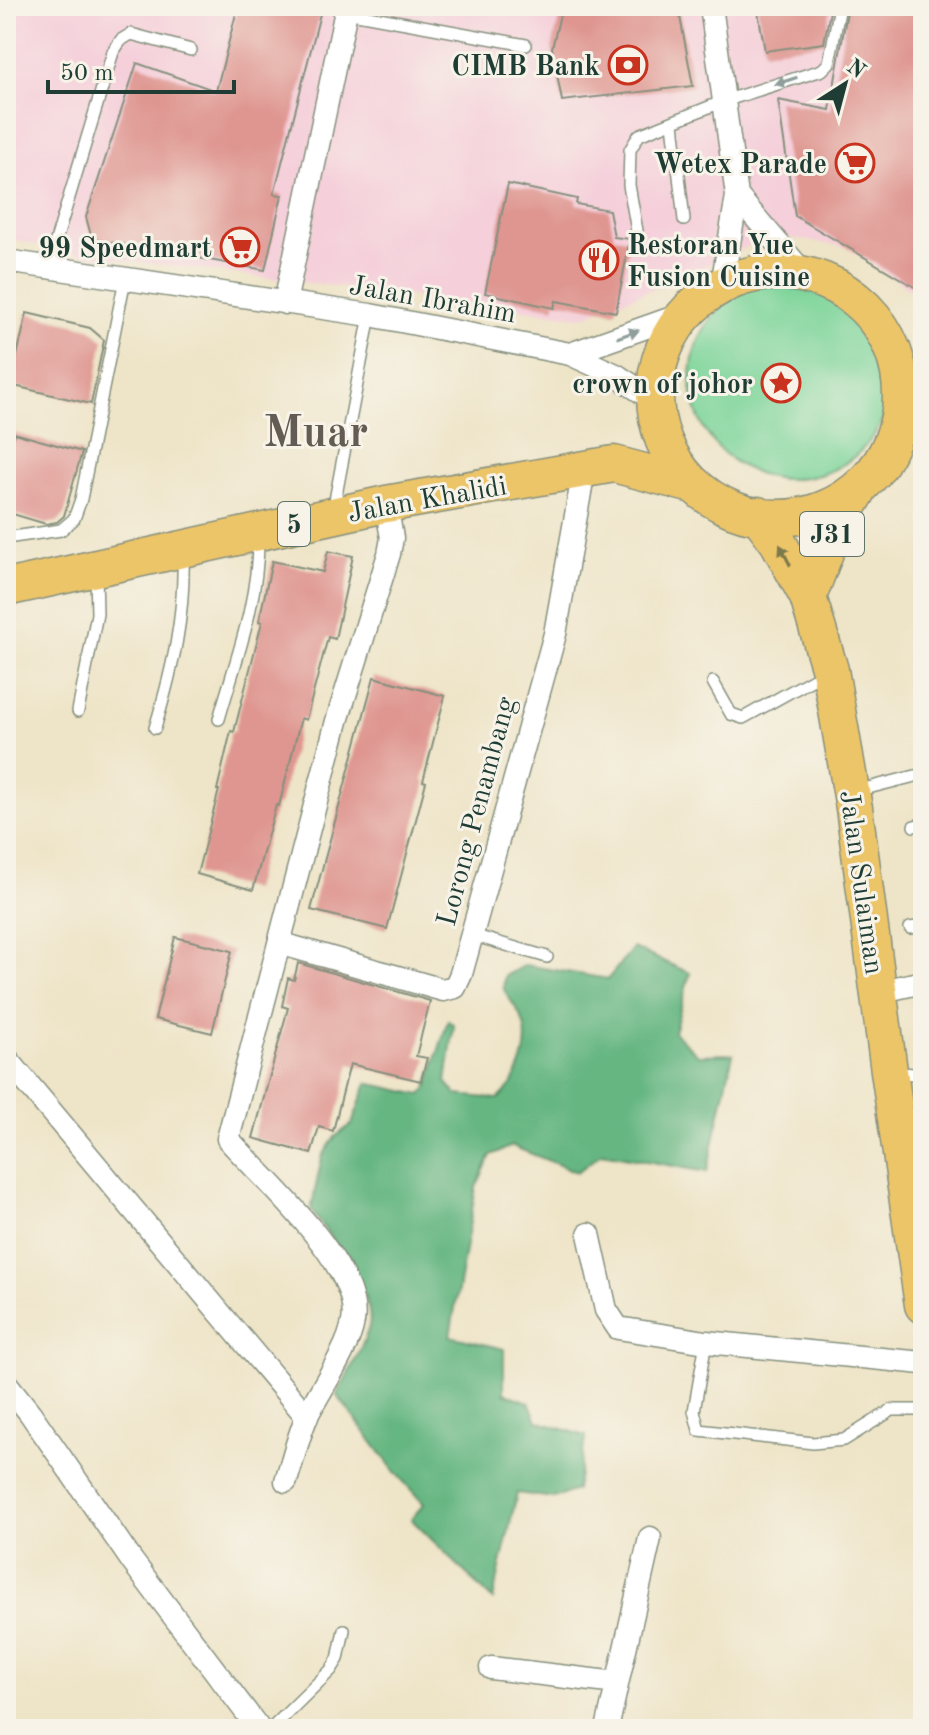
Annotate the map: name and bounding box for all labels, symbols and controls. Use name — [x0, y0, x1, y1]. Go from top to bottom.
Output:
scale bar — [48, 44, 234, 94]
bank icon: CIMB Bank — [607, 44, 649, 86]
north arrow — [805, 44, 885, 124]
place label: CIMB Bank — [451, 54, 600, 82]
text: N — [842, 56, 869, 83]
text: 50 m — [60, 62, 114, 86]
one-way arrow — [774, 76, 798, 88]
supermarket icon: Wetex Parade — [834, 142, 876, 184]
place label: Wetex Parade — [653, 152, 827, 180]
supermarket icon: 99 Speedmart — [219, 226, 261, 268]
place label: Restoran Yue Fusion Cuisine — [627, 233, 810, 293]
place label: 99 Speedmart — [39, 236, 212, 264]
restaurant icon: Restoran Yue Fusion Cuisine — [578, 239, 620, 281]
street label: Jalan Ibrahim — [347, 272, 518, 329]
one-way arrow — [616, 328, 640, 340]
place icon: crown of johor — [760, 362, 802, 404]
place label: crown of johor — [572, 372, 753, 400]
district label: Muar — [264, 412, 368, 456]
street label: Jalan Khalidi — [346, 473, 509, 529]
road number: 5 — [278, 502, 310, 546]
road number: J31 — [800, 512, 864, 556]
one-way arrow — [778, 544, 791, 567]
street label: Lorong Penambang — [434, 694, 522, 929]
street label: Jalan Sulaiman — [833, 788, 887, 976]

